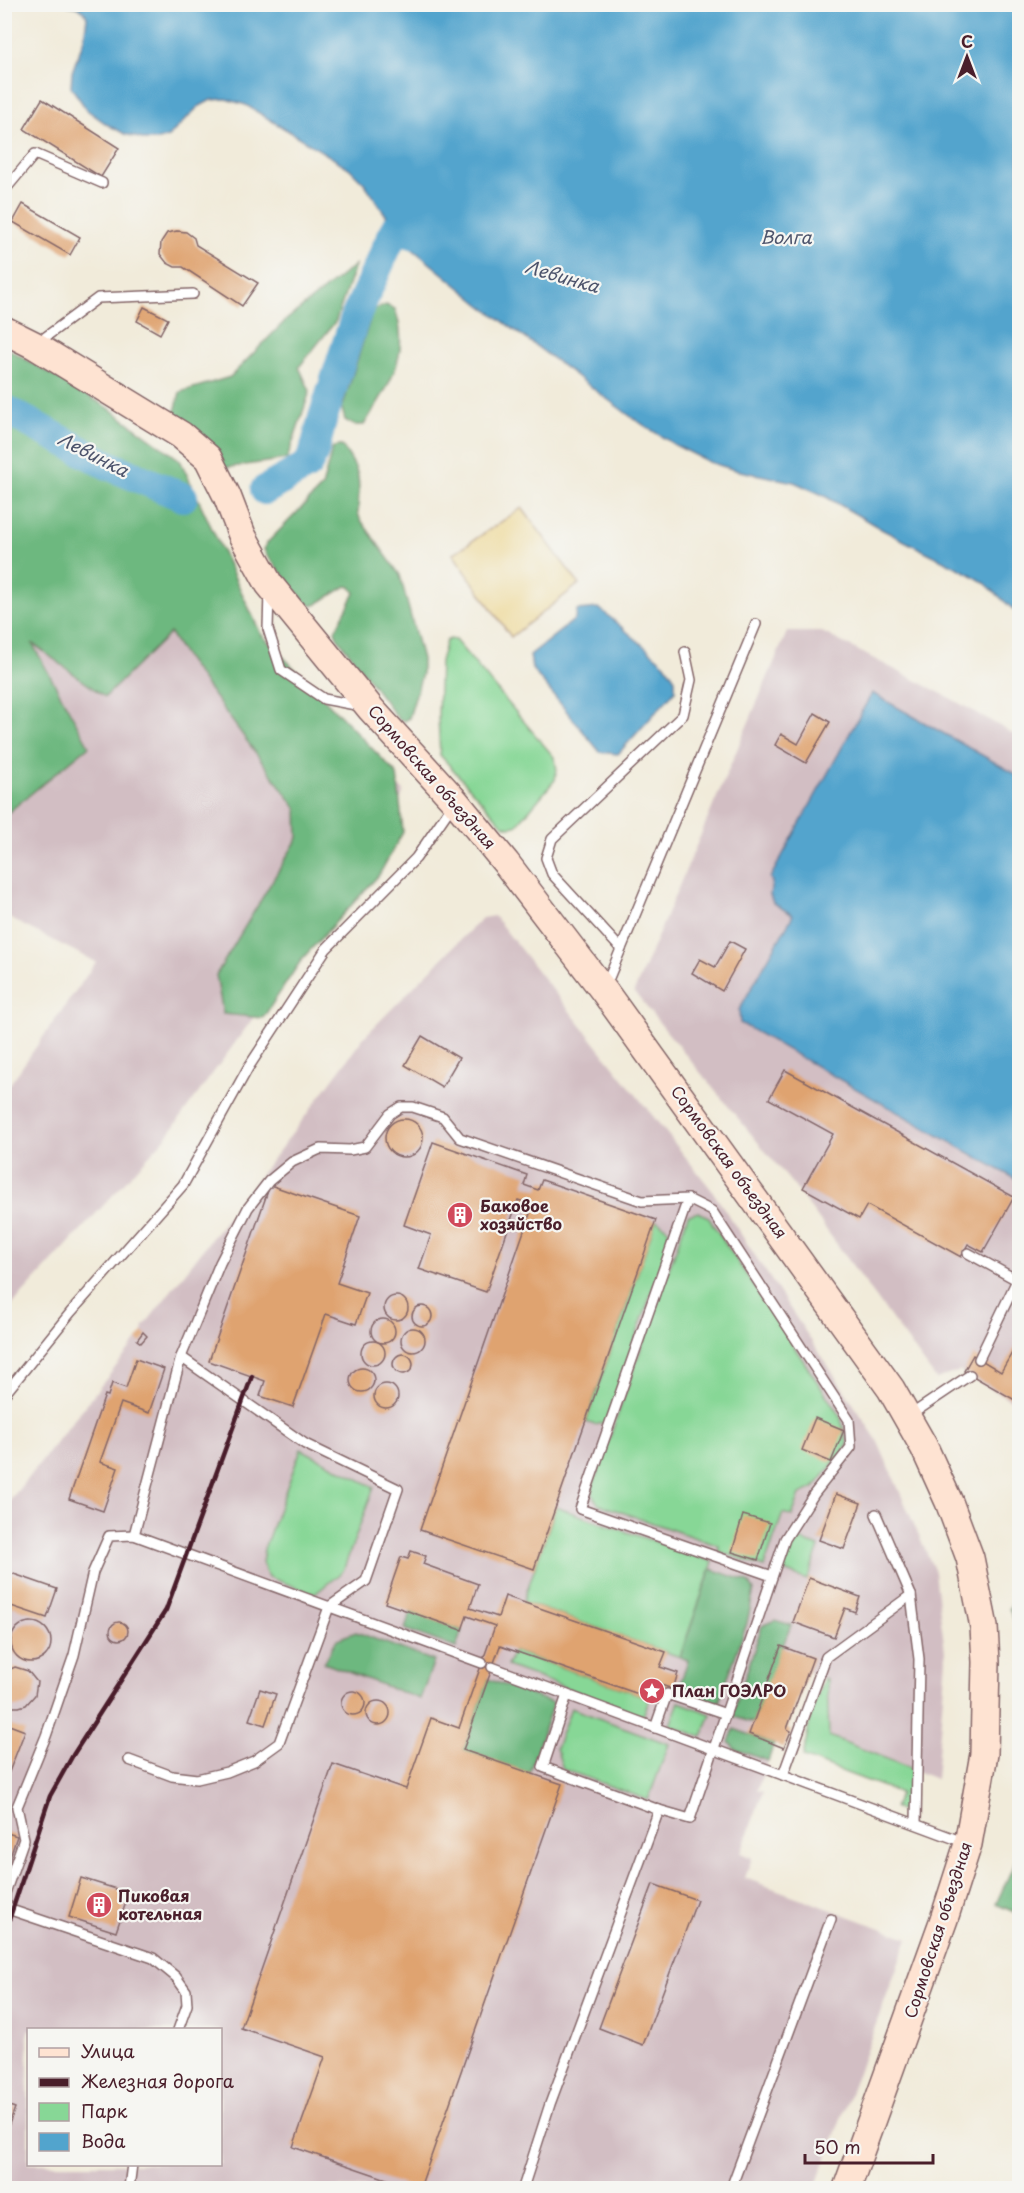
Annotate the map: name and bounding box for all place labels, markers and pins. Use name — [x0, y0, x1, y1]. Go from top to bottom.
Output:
place label: Баковое хозяйство — [480, 1193, 563, 1235]
building icon: Баковое хозяйство — [445, 1200, 475, 1230]
place icon: План ГОЭЛРО — [637, 1676, 667, 1706]
place label: План ГОЭЛРО — [672, 1678, 786, 1702]
place label: Пиковая котельная — [118, 1883, 202, 1925]
building icon: Пиковая котельная — [84, 1890, 114, 1920]

